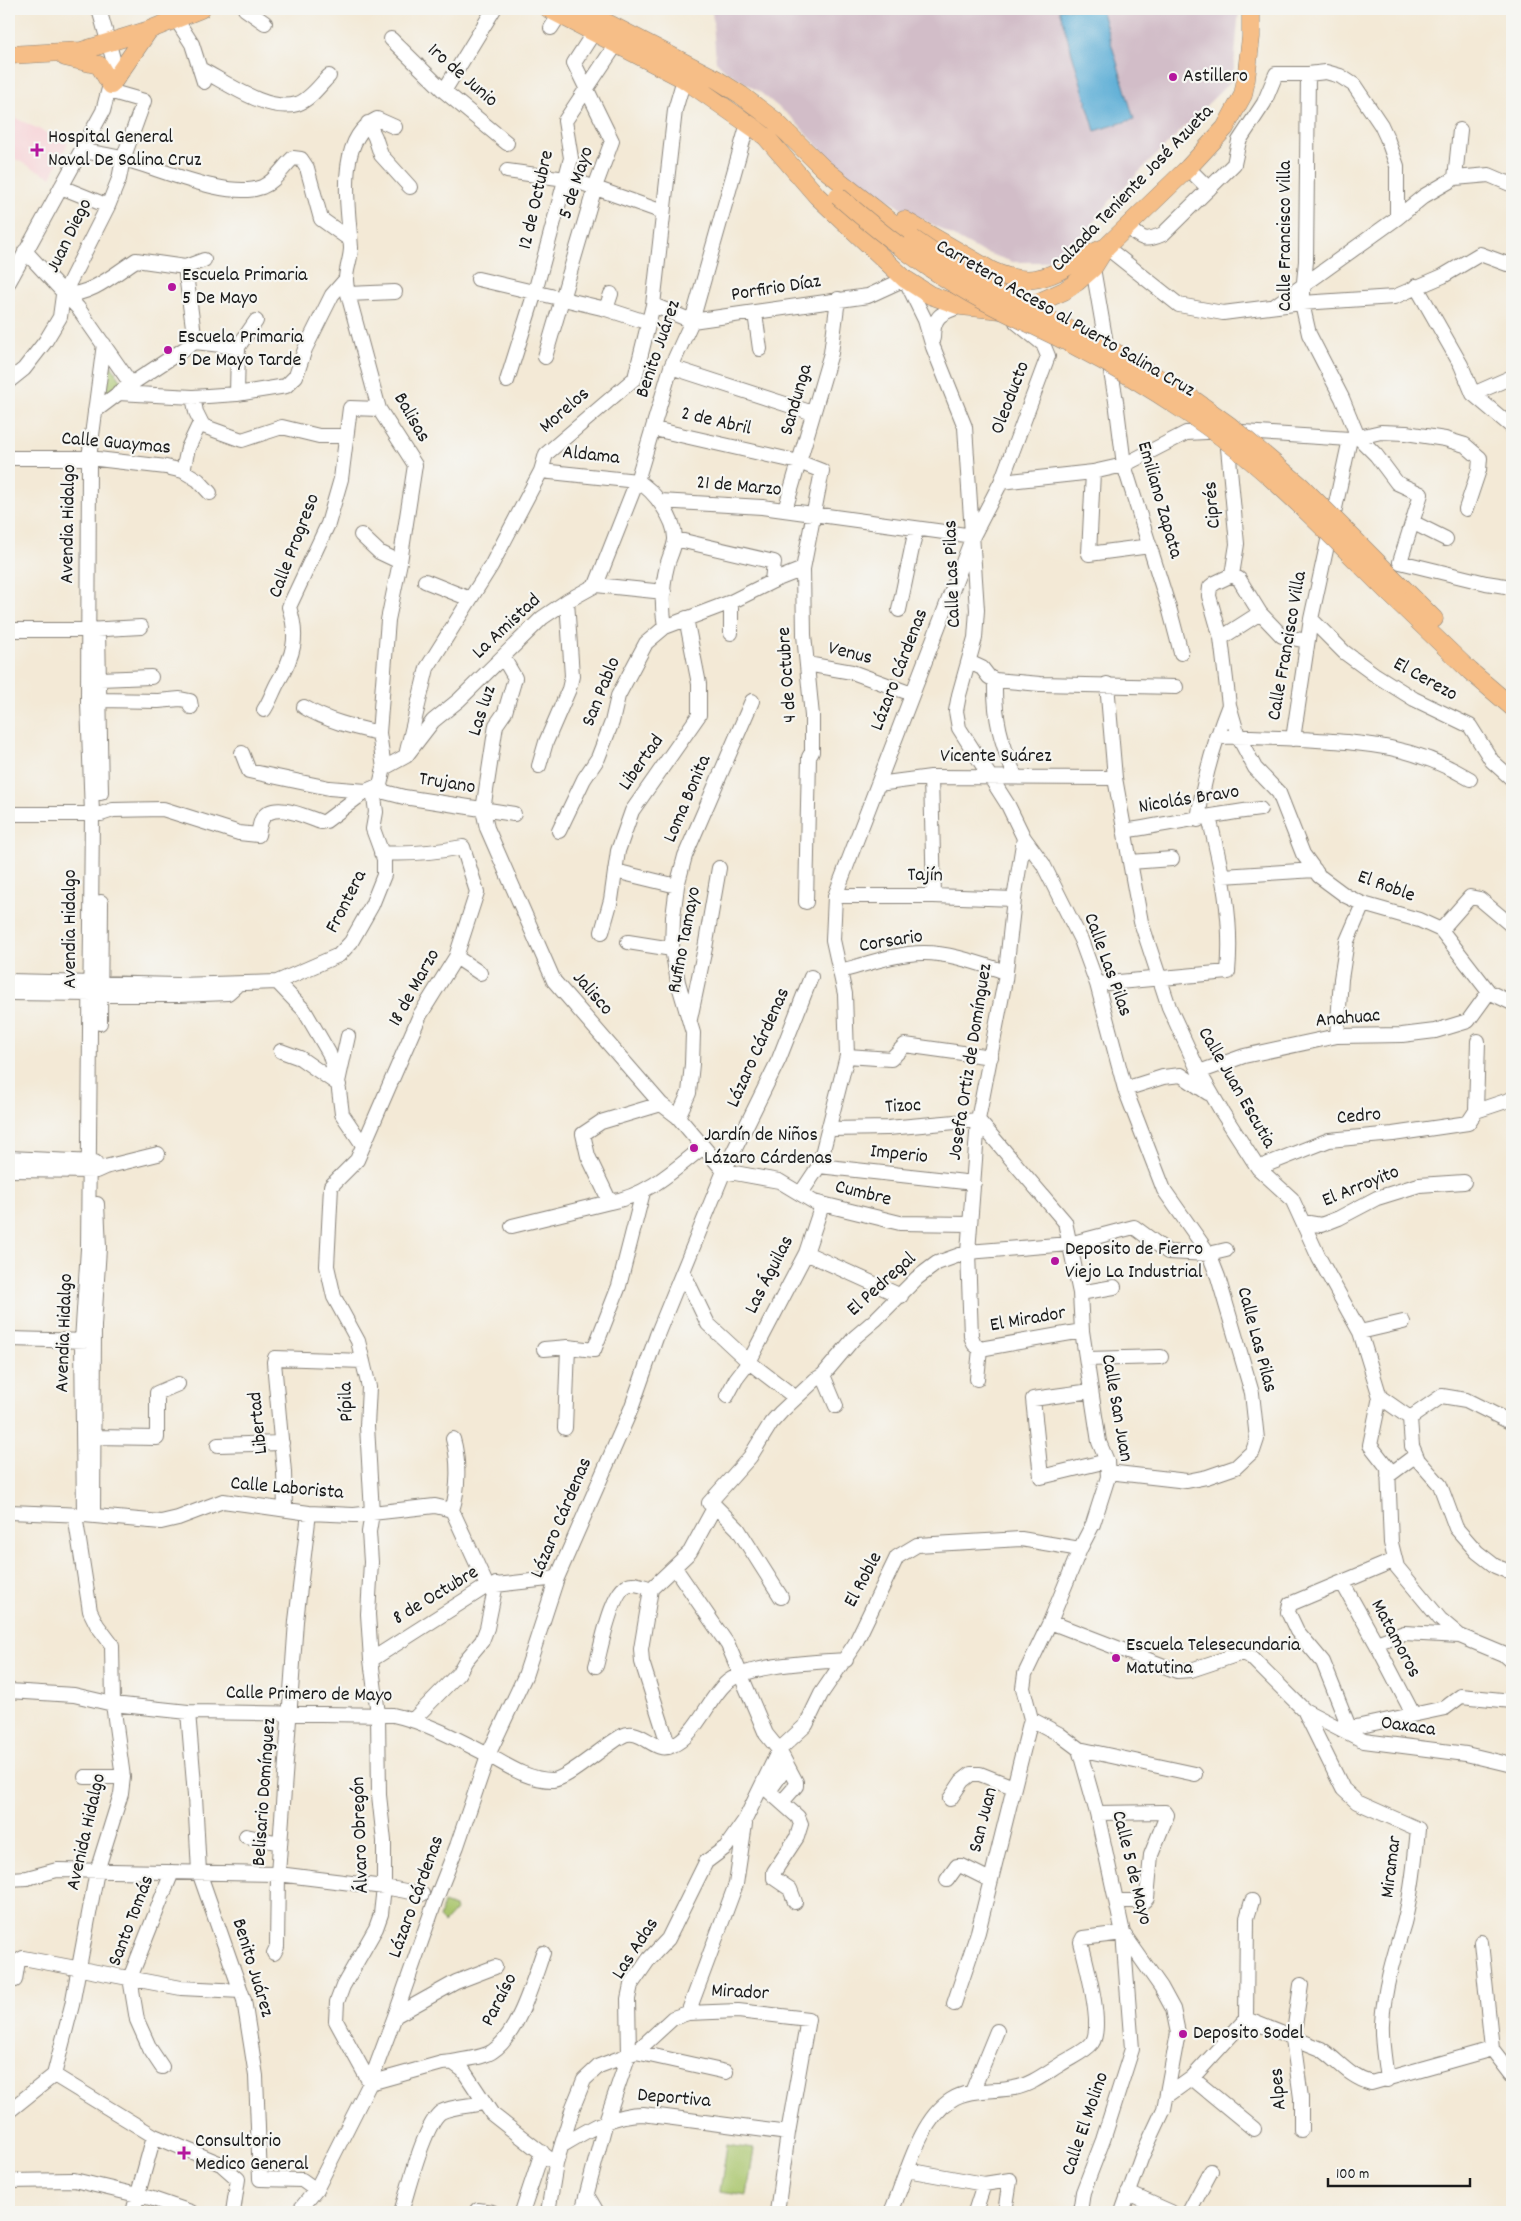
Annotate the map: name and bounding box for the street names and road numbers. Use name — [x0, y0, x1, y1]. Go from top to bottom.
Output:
street label: 1ro de Junio — [420, 37, 504, 115]
street label: Calzada Teniente José Azueta — [1045, 99, 1221, 279]
street label: 5 de Mayo — [552, 143, 602, 223]
street label: 12 de Octubre — [512, 148, 562, 252]
street label: Calle Francisco Villa — [1272, 160, 1300, 311]
street label: Juan Diego — [40, 194, 100, 278]
street label: Carretera Acceso al Puerto Salina Cruz — [930, 233, 1200, 405]
street label: Porfirio Díaz — [729, 268, 823, 310]
street label: Benito Juárez — [629, 296, 689, 402]
street label: Oleoducto — [984, 357, 1038, 439]
street label: Sandunga — [774, 361, 821, 439]
street label: Morelos — [534, 381, 596, 441]
street label: Balisas — [386, 388, 436, 448]
street label: 2 de Abril — [678, 400, 754, 444]
street label: Calle Guaymas — [60, 425, 172, 463]
street label: Emiliano Zapata — [1129, 438, 1189, 562]
street label: Aldama — [561, 439, 622, 473]
street label: Avendia Hidalgo — [54, 464, 84, 584]
street label: 21 de Marzo — [695, 469, 783, 505]
street label: Ciprés — [1197, 480, 1229, 530]
street label: Calle Progreso — [262, 490, 328, 602]
street label: Calle Las Pilas — [937, 520, 969, 628]
street label: Calle Francisco Villa — [1261, 569, 1315, 723]
street label: La Amistad — [466, 588, 548, 666]
street label: Lázaro Cárdenas — [864, 605, 936, 735]
street label: 4 de Octubre — [771, 626, 805, 724]
street label: Venus — [825, 635, 875, 673]
street label: El Cerezo — [1388, 651, 1462, 709]
street label: San Pablo — [575, 653, 629, 731]
street label: Las luz — [462, 682, 504, 740]
street label: Libertad — [613, 729, 671, 797]
street label: Vicente Suárez — [940, 743, 1052, 771]
street label: Loma Bonita — [657, 750, 719, 847]
street label: Trujano — [417, 766, 477, 802]
street label: Nicolás Bravo — [1137, 778, 1242, 822]
street label: Tajín — [907, 862, 943, 890]
street label: El Roble — [1353, 864, 1419, 910]
street label: Frontera — [319, 865, 375, 938]
street label: Avendia Hidalgo — [57, 869, 85, 989]
street label: Rufino Tamayo — [661, 884, 709, 996]
street label: Calle Las Pilas — [1075, 909, 1139, 1021]
street label: Corsario — [857, 923, 925, 961]
street label: 18 de Marzo — [382, 944, 448, 1032]
street label: Josefa Ortiz de Domínguez — [942, 961, 1000, 1162]
street label: Jalisco — [565, 966, 619, 1022]
street label: Lázaro Cárdenas — [720, 984, 798, 1112]
street label: Anahuac — [1315, 1002, 1381, 1036]
street label: Calle Juan Escutia — [1190, 1022, 1282, 1154]
street label: Tizoc — [884, 1092, 922, 1122]
street label: Cedro — [1336, 1101, 1382, 1133]
street label: Imperio — [869, 1138, 929, 1172]
street label: El Arroyito — [1318, 1159, 1404, 1215]
street label: Cumbre — [832, 1174, 894, 1215]
street label: Las Águilas — [738, 1231, 802, 1319]
street label: El Pedregal — [841, 1246, 923, 1324]
street label: Avendia Hidalgo — [49, 1273, 81, 1393]
street label: Calle Las Pilas — [1228, 1284, 1284, 1396]
street label: El Mirador — [988, 1299, 1069, 1340]
street label: Calle San Juan — [1093, 1352, 1139, 1464]
street label: Pípila — [332, 1381, 362, 1422]
street label: Libertad — [242, 1390, 276, 1456]
street label: Lázaro Cárdenas — [524, 1453, 600, 1583]
street label: Calle Laborista — [229, 1470, 345, 1508]
street label: El Roble — [838, 1547, 890, 1613]
street label: 8 de Octubre — [388, 1559, 484, 1633]
street label: Matamoros — [1363, 1595, 1427, 1683]
street label: Calle Primero de Mayo — [225, 1680, 393, 1710]
street label: Oaxaca — [1379, 1709, 1438, 1745]
street label: Belisario Domínguez — [246, 1716, 284, 1867]
street label: Avenida Hidalgo — [60, 1771, 114, 1893]
street label: Álvaro Obregón — [345, 1776, 377, 1894]
street label: San Juan — [962, 1784, 1006, 1856]
street label: Calle 5 de Mayo — [1103, 1808, 1159, 1928]
street label: Lázaro Cárdenas — [382, 1832, 452, 1962]
street label: Miramar — [1374, 1834, 1410, 1900]
street label: Santo Tomás — [102, 1871, 162, 1971]
street label: Las Adas — [606, 1913, 666, 1985]
street label: Benito Juárez — [224, 1915, 280, 2021]
street label: Paraíso — [475, 1968, 525, 2031]
street label: Mirador — [710, 1978, 770, 2009]
street label: Alpes — [1263, 2067, 1295, 2111]
street label: Calle El Molino — [1055, 2068, 1117, 2180]
street label: Deportiva — [636, 2082, 712, 2116]

